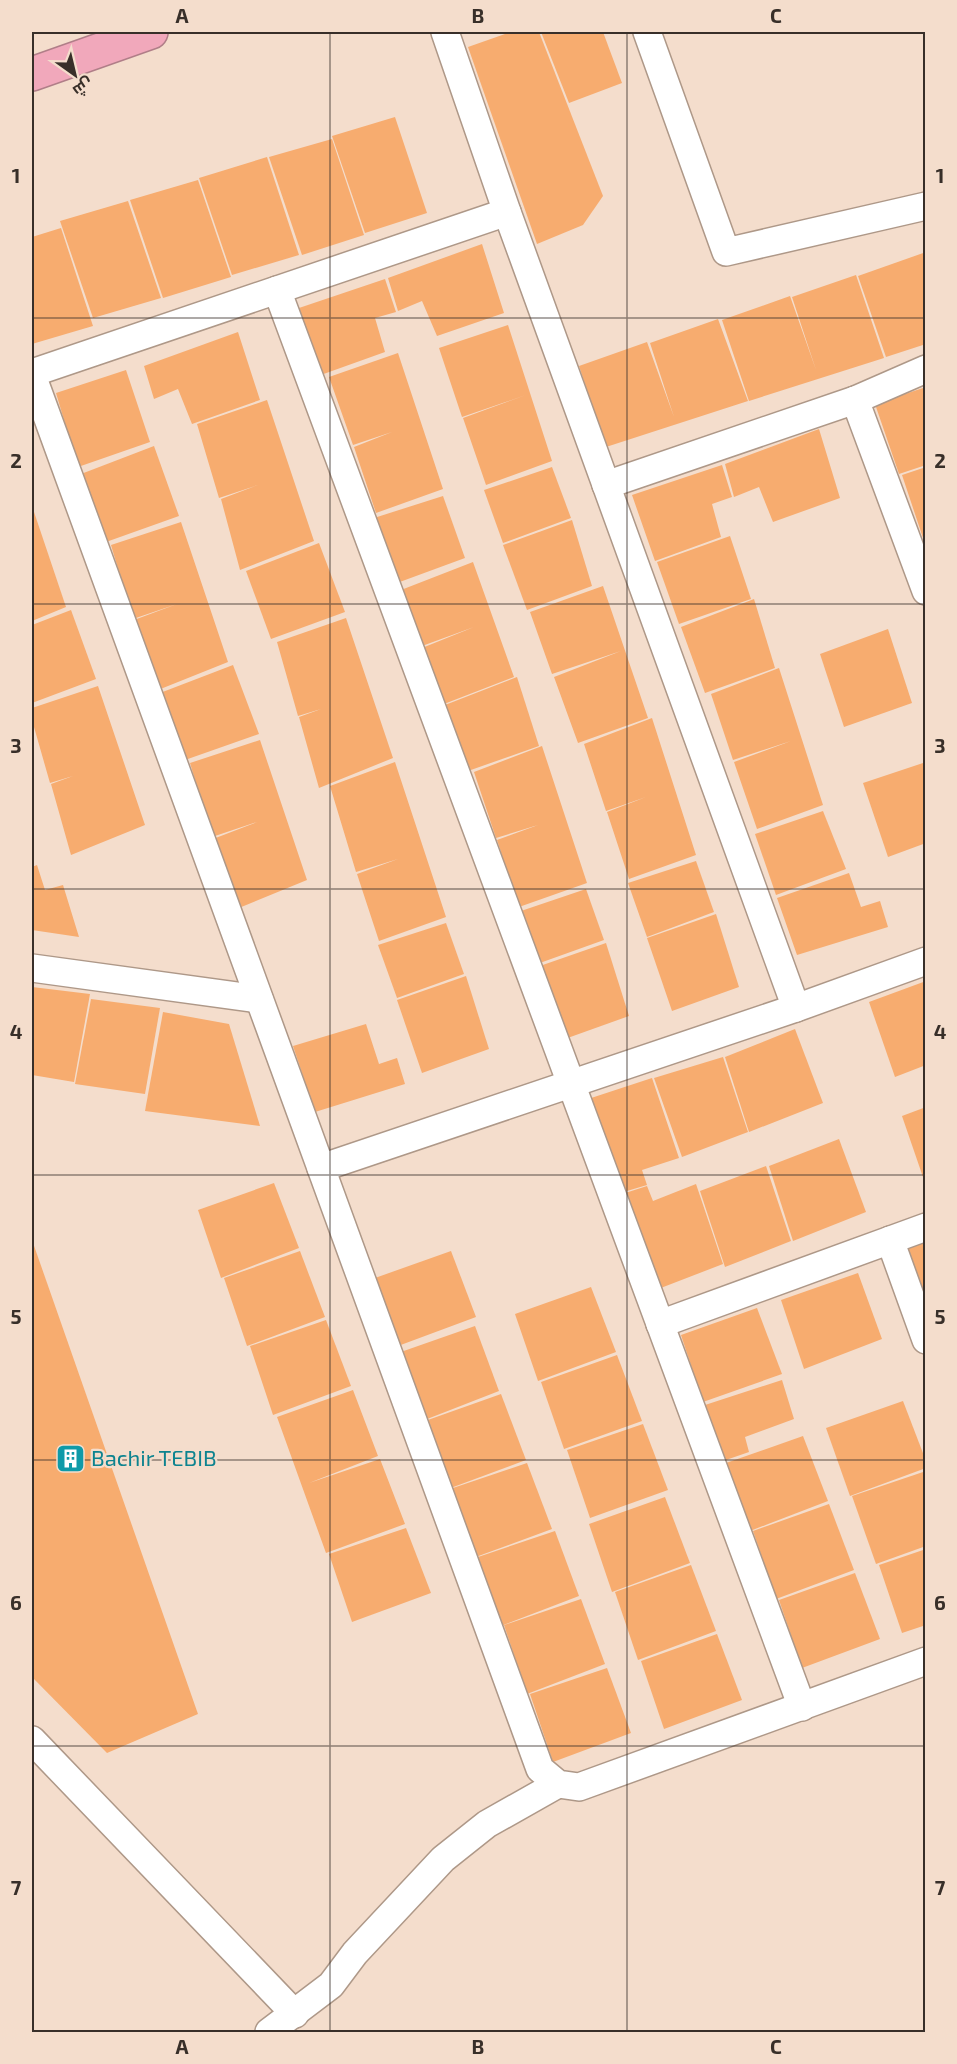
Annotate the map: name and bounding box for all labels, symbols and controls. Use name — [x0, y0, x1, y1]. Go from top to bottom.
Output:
text: A — [175, 3, 189, 27]
text: B — [472, 3, 484, 27]
text: C — [770, 3, 782, 27]
north arrow — [45, 45, 105, 105]
text: ش — [69, 73, 97, 101]
text: 1 — [12, 163, 20, 187]
text: 1 — [936, 163, 944, 187]
text: 2 — [10, 448, 22, 472]
text: 2 — [934, 448, 946, 472]
text: 3 — [10, 733, 22, 757]
text: 3 — [934, 733, 946, 757]
text: 4 — [10, 1019, 23, 1043]
text: 4 — [934, 1019, 947, 1043]
text: 5 — [10, 1304, 22, 1328]
text: 5 — [934, 1304, 946, 1328]
building icon: Bachir TEBIB — [54, 1442, 86, 1474]
place label: Bachir TEBIB — [91, 1444, 217, 1470]
text: 6 — [10, 1590, 22, 1614]
text: 6 — [934, 1590, 946, 1614]
text: 7 — [11, 1875, 22, 1899]
text: 7 — [935, 1875, 946, 1899]
text: A — [175, 2034, 189, 2058]
text: B — [472, 2034, 484, 2058]
text: C — [770, 2034, 782, 2058]

